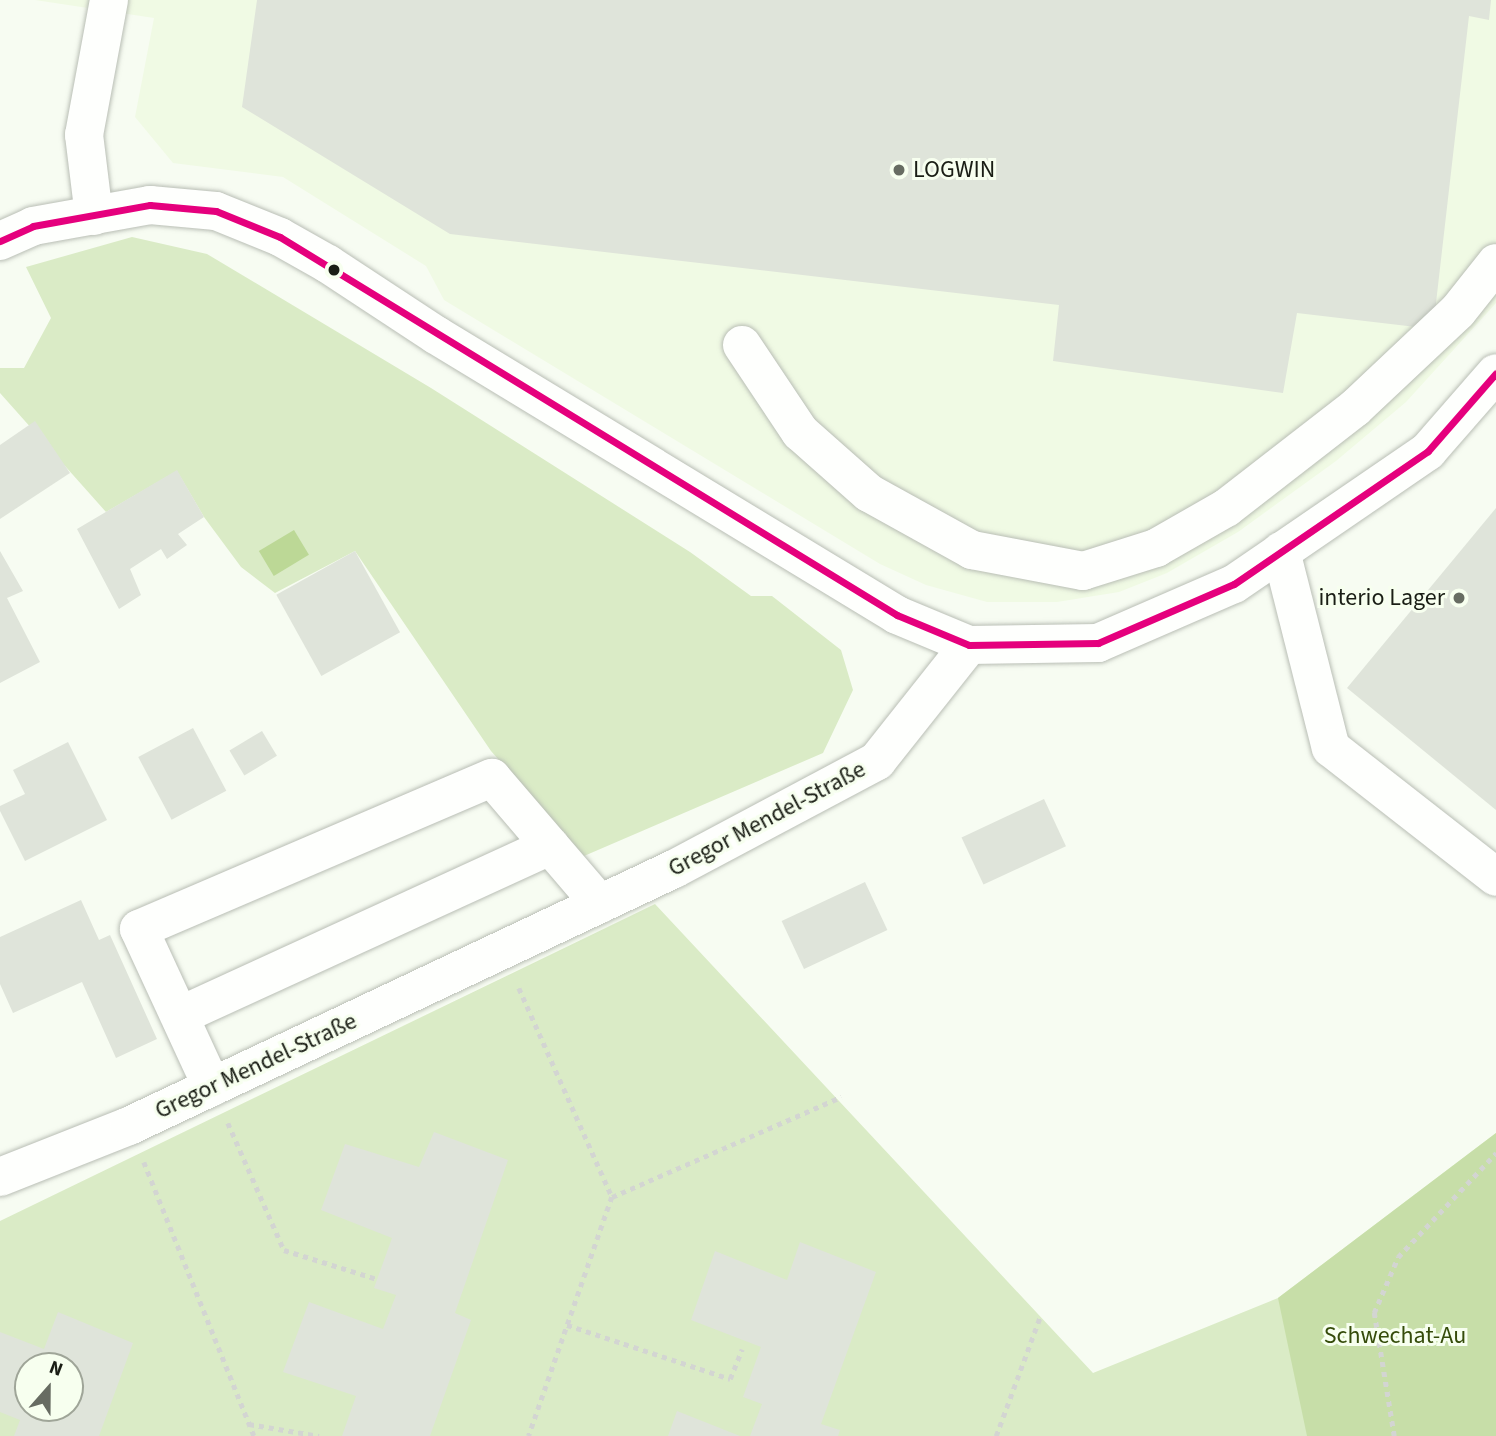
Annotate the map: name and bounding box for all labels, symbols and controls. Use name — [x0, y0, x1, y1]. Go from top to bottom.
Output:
place label: LOGWIN — [913, 156, 995, 184]
marker: LOGWIN — [891, 162, 907, 178]
unlabelled marker — [327, 263, 341, 277]
place label: interio Lager — [1318, 584, 1445, 612]
marker: interio Lager — [1451, 590, 1467, 606]
street label: Gregor Mendel-Straße — [663, 755, 871, 883]
street label: Gregor Mendel-Straße — [151, 1007, 361, 1125]
park label: Schwechat-Au — [1324, 1322, 1466, 1350]
north arrow — [14, 1352, 84, 1422]
text: N — [45, 1354, 67, 1384]

